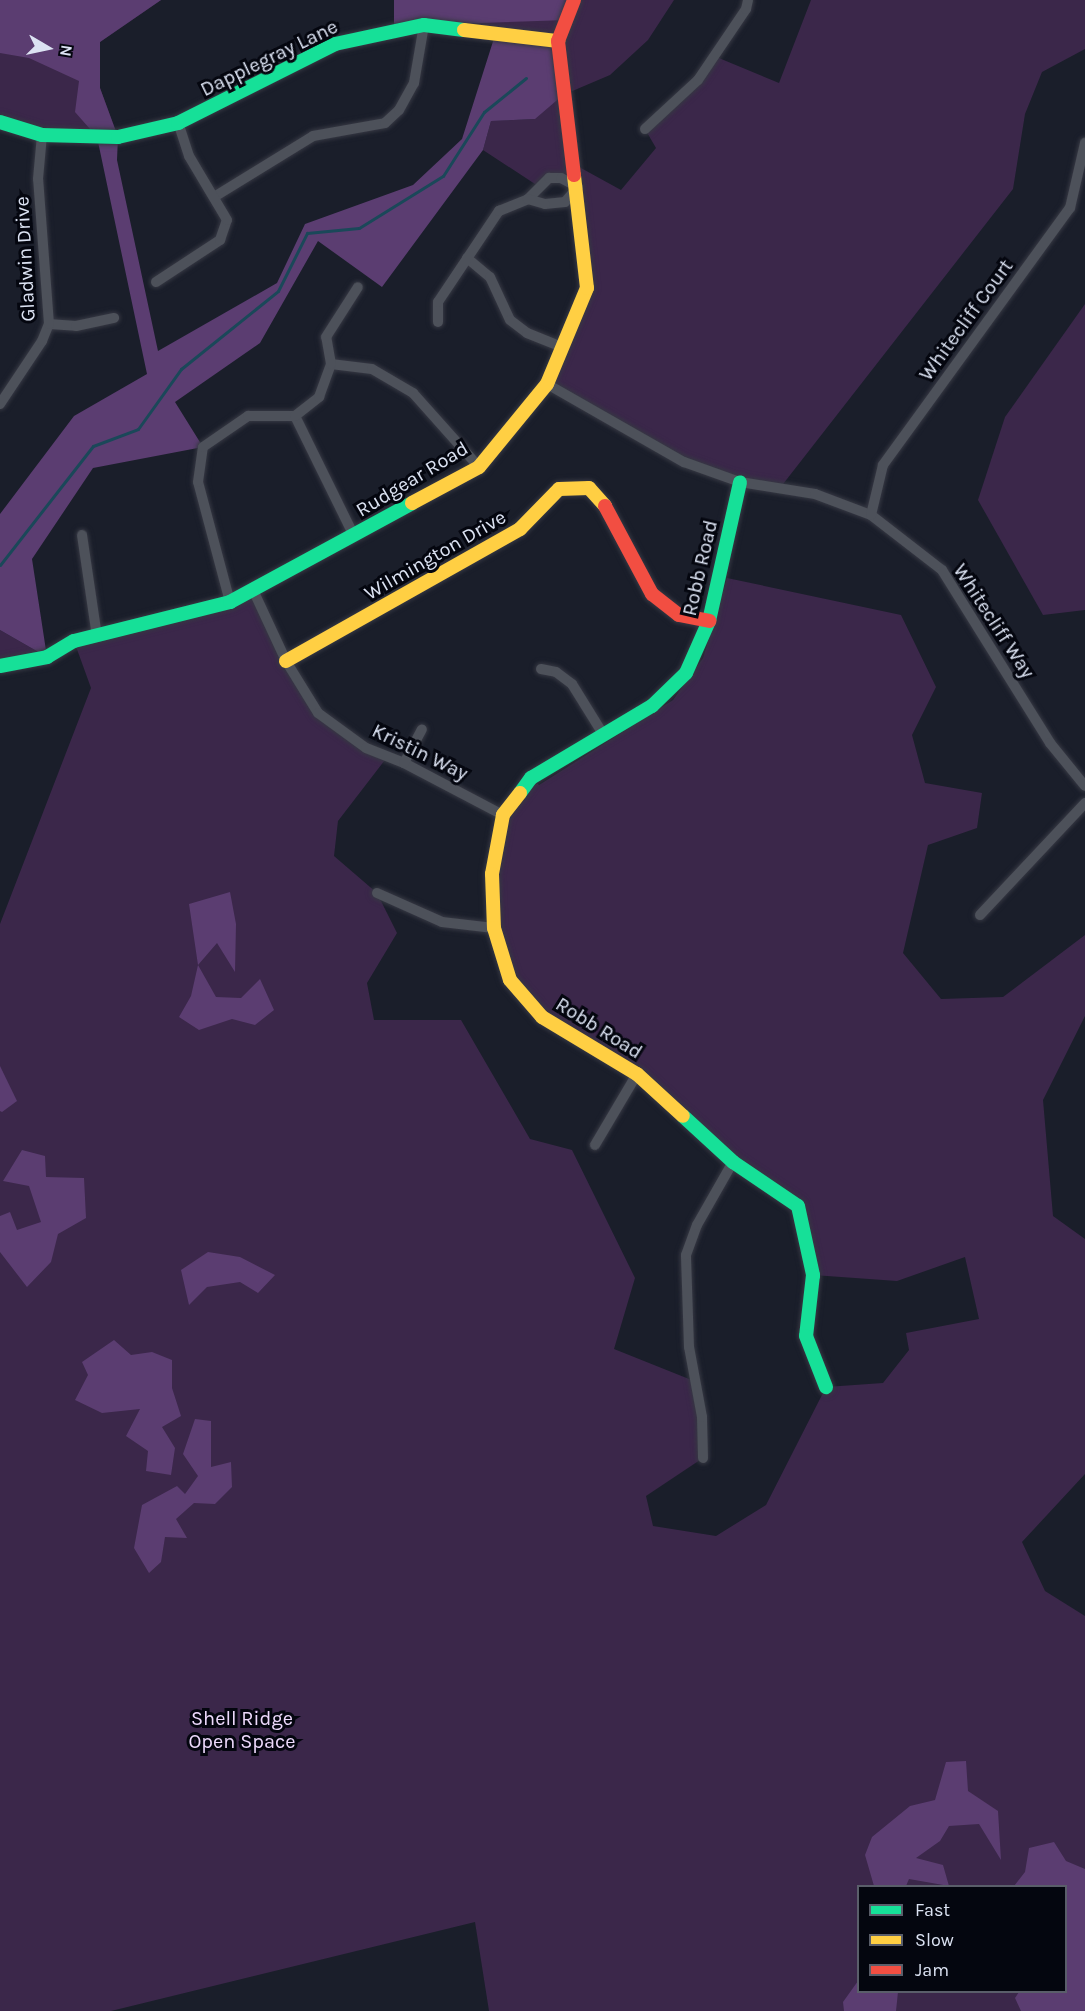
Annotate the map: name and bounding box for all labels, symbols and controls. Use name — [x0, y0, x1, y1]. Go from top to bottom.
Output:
street label: Dapplegray Lane — [196, 14, 342, 102]
north arrow — [18, 18, 78, 78]
text: N — [56, 44, 77, 58]
street label: Gladwin Drive — [10, 196, 40, 322]
street label: Whitecliff Court — [914, 255, 1018, 385]
street label: Rudgear Road — [351, 436, 473, 522]
street label: Wilmington Drive — [360, 505, 510, 605]
street label: Robb Road — [677, 518, 723, 618]
street label: Whitecliff Way — [948, 559, 1040, 683]
street label: Kristin Way — [368, 718, 472, 786]
street label: Robb Road — [551, 992, 647, 1064]
park label: Shell Ridge Open Space — [188, 1706, 296, 1753]
legend — [857, 1885, 1067, 1993]
text: Fast — [915, 1899, 950, 1921]
text: Slow — [915, 1929, 954, 1951]
text: Jam — [915, 1959, 949, 1981]

